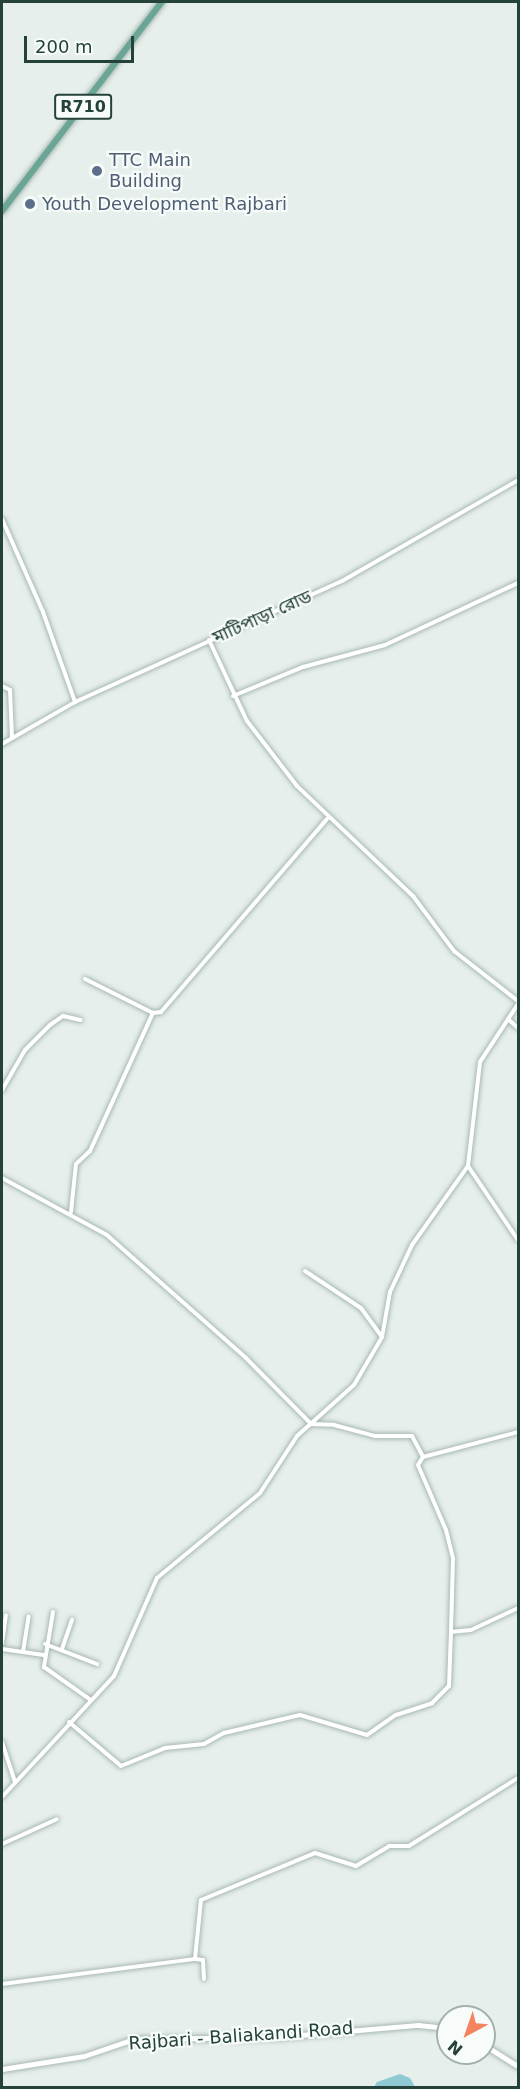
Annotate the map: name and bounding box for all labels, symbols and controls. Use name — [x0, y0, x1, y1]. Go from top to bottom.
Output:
scale bar — [27, 24, 136, 62]
text: 200 m — [35, 36, 93, 57]
road number: R710 — [53, 94, 113, 120]
place label: TTC Main Building — [109, 150, 191, 192]
marker: TTC Main Building — [90, 164, 104, 178]
place label: Youth Development Rajbari — [42, 193, 287, 215]
marker: Youth Development Rajbari — [23, 197, 37, 211]
street label: মাটিপাড়া রোড — [209, 586, 315, 648]
north arrow — [436, 2005, 496, 2065]
street label: Rajbari - Baliakandi Road — [128, 2017, 354, 2055]
text: N — [444, 2036, 467, 2059]

